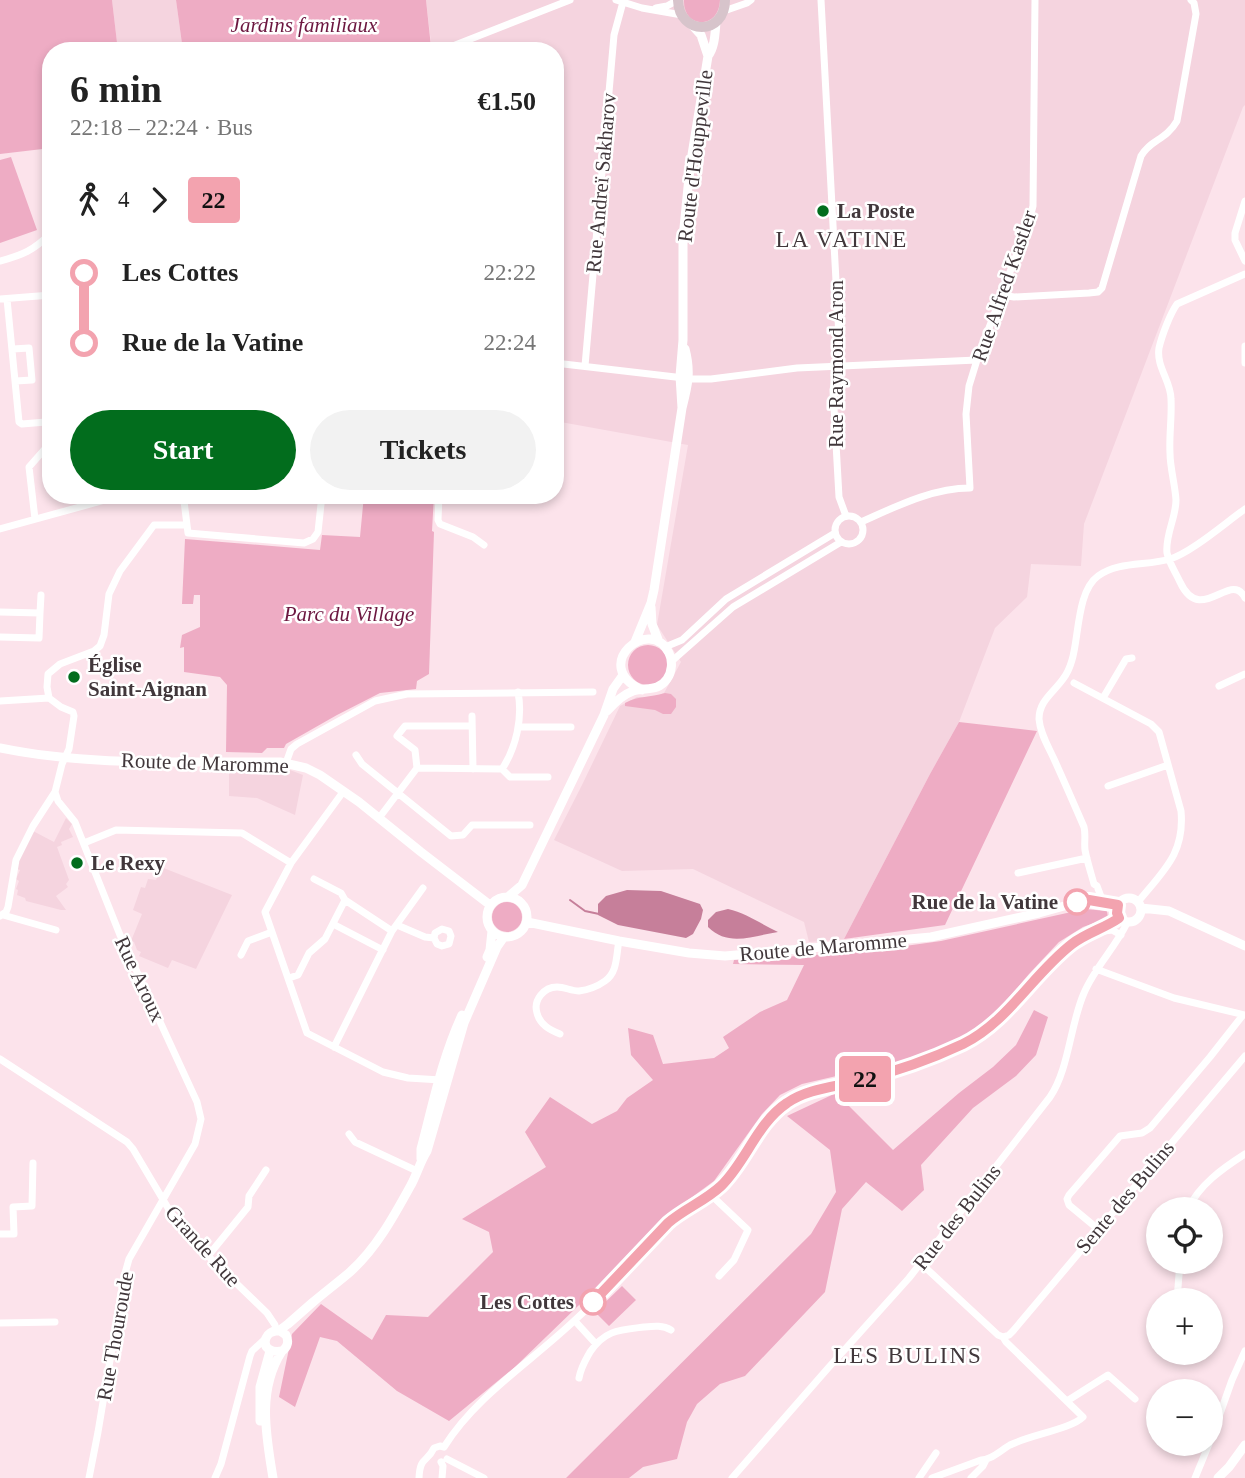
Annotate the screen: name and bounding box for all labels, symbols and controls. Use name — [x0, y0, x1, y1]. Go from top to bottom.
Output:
park label: Jardins familiaux — [231, 13, 378, 37]
text: 6 min — [70, 68, 162, 110]
street label: Route d'Houppeville — [673, 68, 717, 244]
text: €1.50 — [478, 87, 536, 116]
street label: Rue Andreï Sakharov — [581, 91, 621, 274]
text: 22:18 – 22:24 · Bus — [70, 115, 253, 140]
icon: walk — [70, 181, 108, 219]
icon: forward — [140, 181, 178, 219]
text: 4 — [118, 187, 130, 212]
text: 22 — [202, 187, 226, 213]
place label: La Poste — [837, 199, 915, 223]
marker: La Poste — [815, 203, 831, 219]
street label: Rue Alfred Kastler — [967, 207, 1041, 365]
district label: LA VATINE — [776, 227, 908, 252]
text: Les Cottes — [122, 258, 238, 287]
text: 22:22 — [484, 260, 536, 285]
street label: Rue Raymond Aron — [824, 280, 848, 448]
text: Rue de la Vatine — [122, 328, 303, 357]
text: 22:24 — [484, 330, 536, 355]
button: Start — [70, 410, 296, 490]
button: Tickets — [310, 410, 536, 490]
park label: Parc du Village — [283, 602, 414, 626]
place label: Église Saint-Aignan — [88, 653, 207, 701]
marker: Église Saint-Aignan — [66, 669, 82, 685]
street label: Route de Maromme — [121, 748, 289, 778]
place label: Le Rexy — [91, 851, 166, 875]
marker: Le Rexy — [69, 855, 85, 871]
marker: Rue de la Vatine — [1064, 889, 1090, 915]
place label: Rue de la Vatine — [912, 890, 1058, 914]
street label: Route de Maromme — [738, 928, 908, 966]
street label: Rue Aroux — [110, 932, 170, 1026]
line badge: 22 — [834, 1056, 896, 1102]
text: 22 — [853, 1066, 877, 1092]
street label: Sente des Bulins — [1071, 1136, 1179, 1258]
street label: Rue des Bulins — [908, 1160, 1006, 1274]
map controls — [1146, 1197, 1223, 1456]
button: locate — [1146, 1197, 1223, 1274]
street label: Grande Rue — [160, 1200, 246, 1292]
street label: Rue Thouroude — [92, 1269, 138, 1403]
button: + — [1146, 1288, 1223, 1365]
marker: Les Cottes — [580, 1289, 606, 1315]
place label: Les Cottes — [480, 1290, 574, 1314]
district label: LES BULINS — [833, 1343, 983, 1368]
button: − — [1146, 1379, 1223, 1456]

